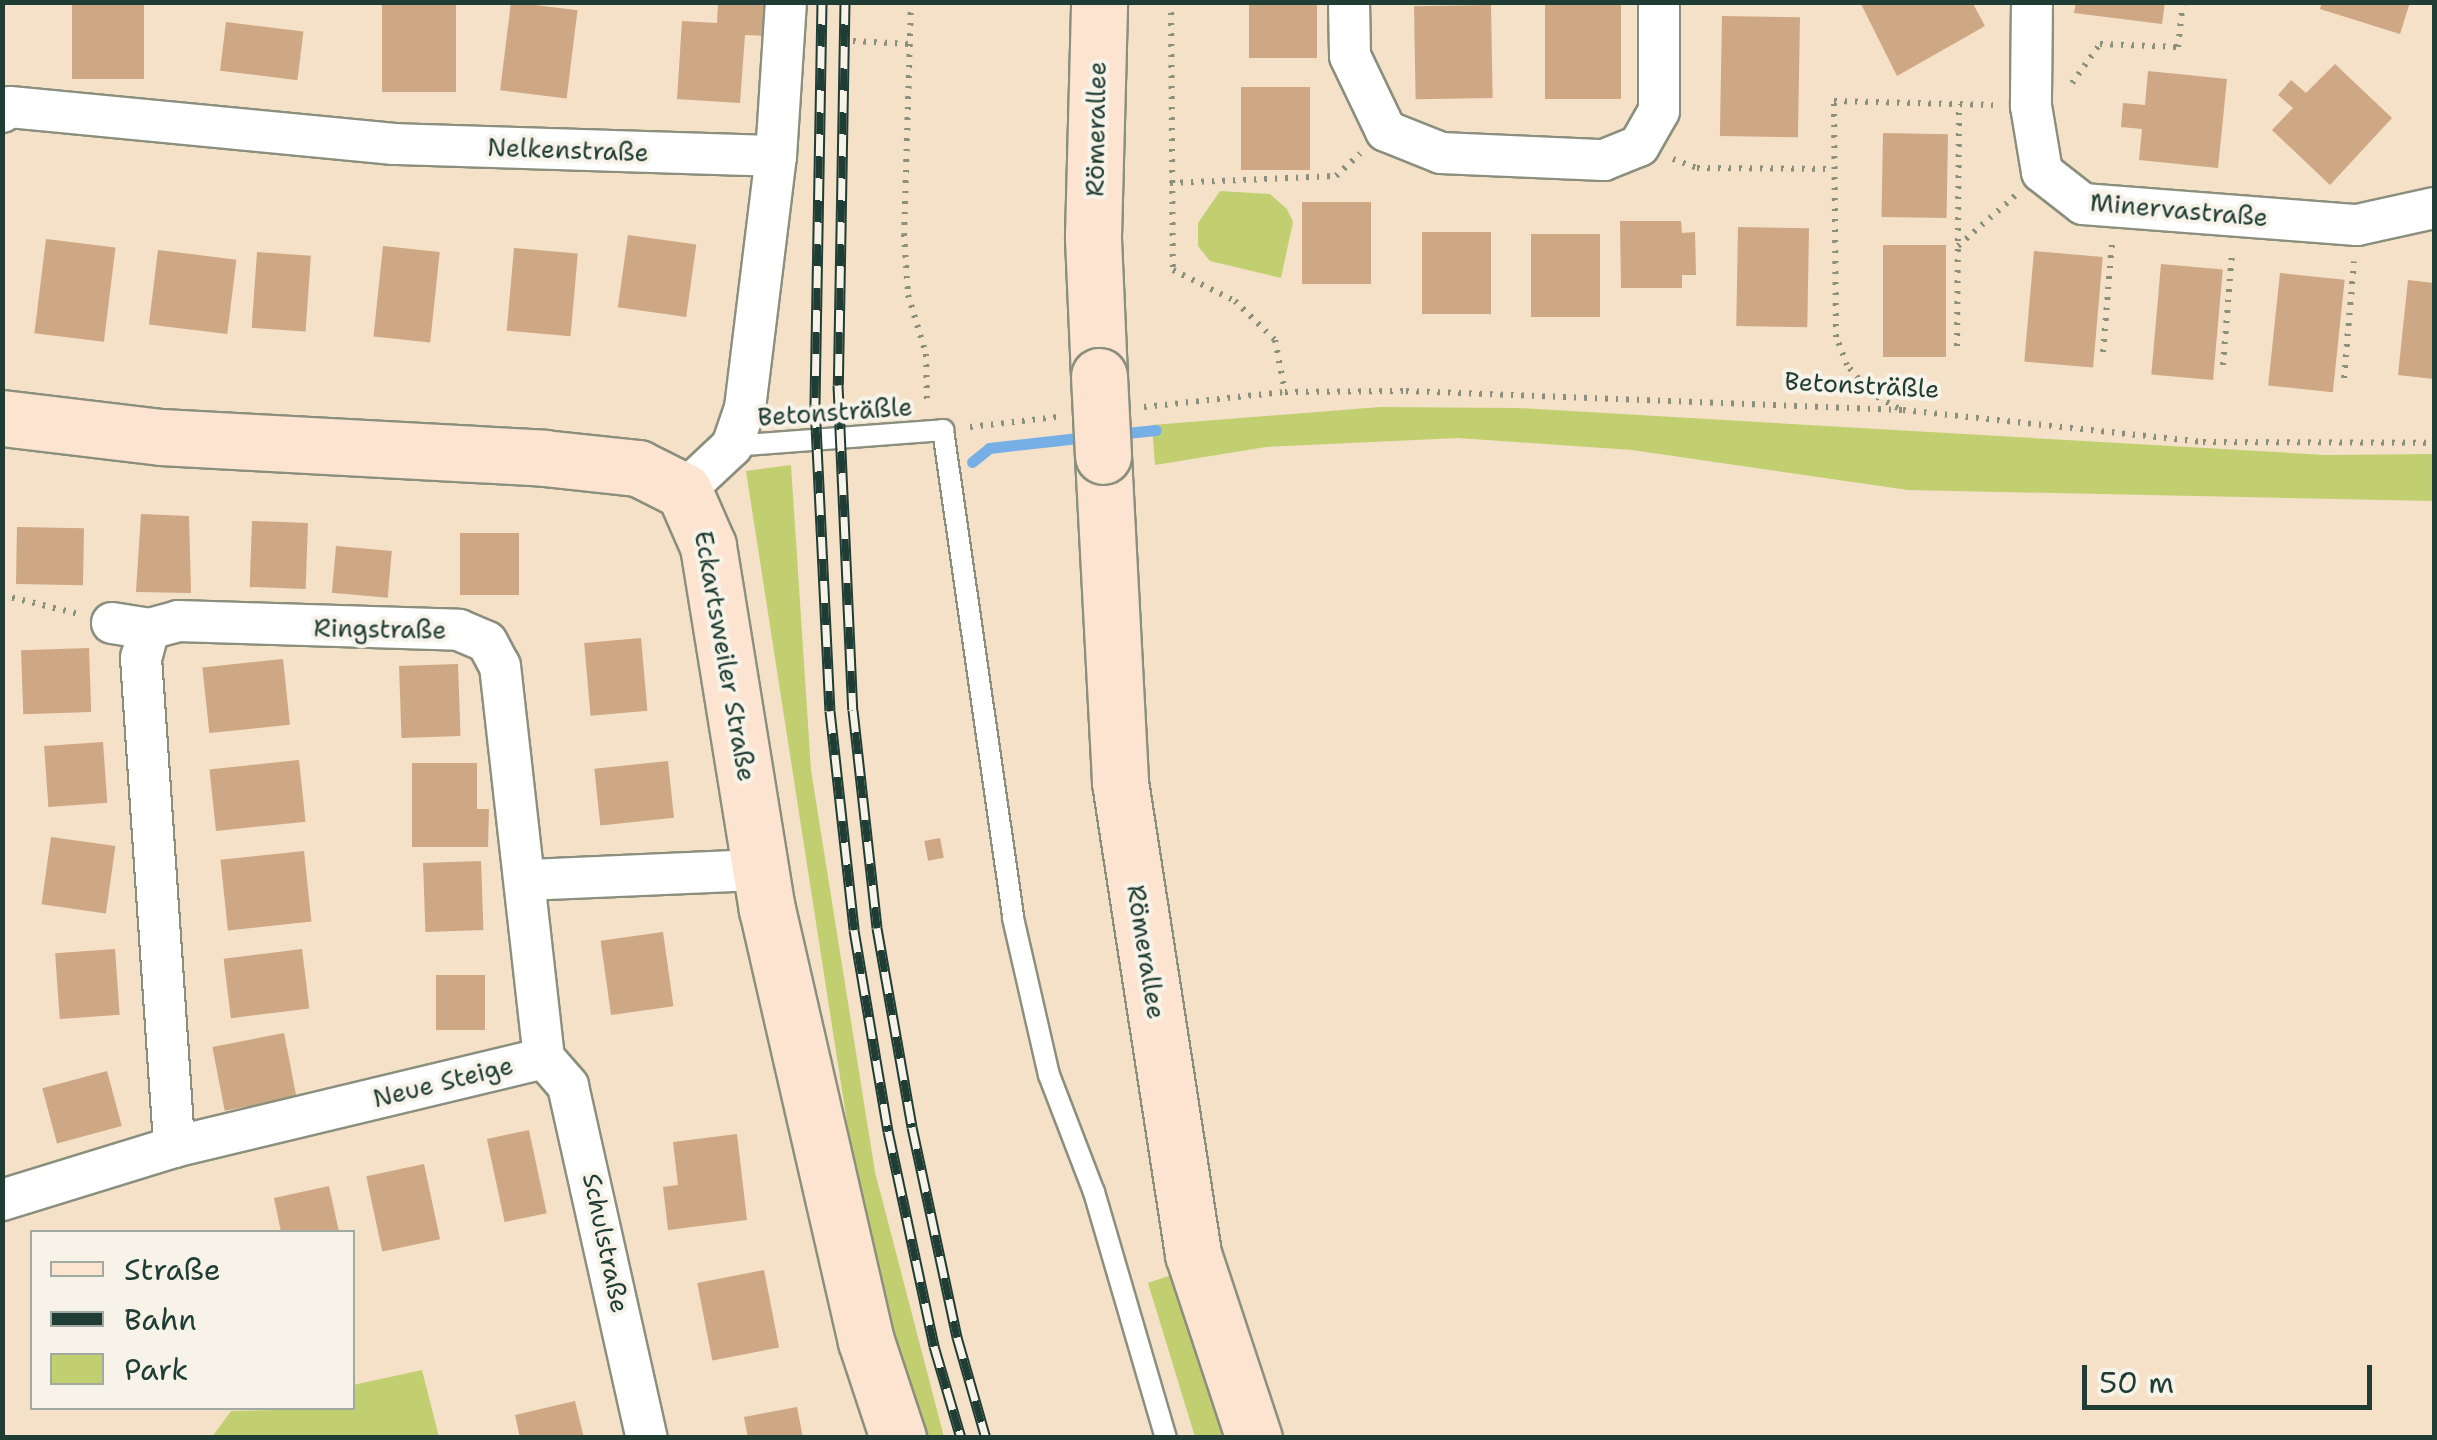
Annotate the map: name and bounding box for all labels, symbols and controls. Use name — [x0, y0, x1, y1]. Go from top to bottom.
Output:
street label: Römerallee — [1080, 61, 1112, 197]
street label: Nelkenstraße — [487, 132, 649, 168]
street label: Minervastraße — [2089, 187, 2269, 233]
street label: Betonsträßle — [1784, 366, 1940, 404]
street label: Betonsträßle — [757, 392, 913, 432]
street label: Eckartsweiler Straße — [688, 528, 762, 784]
street label: Ringstraße — [313, 613, 447, 645]
street label: Römerallee — [1121, 883, 1171, 1021]
street label: Neue Steige — [370, 1050, 516, 1114]
street label: Schulstraße — [577, 1171, 635, 1315]
legend — [30, 1230, 355, 1410]
text: Straße — [124, 1249, 221, 1290]
text: Bahn — [124, 1299, 197, 1340]
scale bar — [2087, 1345, 2377, 1407]
text: Park — [124, 1349, 188, 1390]
text: 50 m — [2099, 1362, 2174, 1403]

